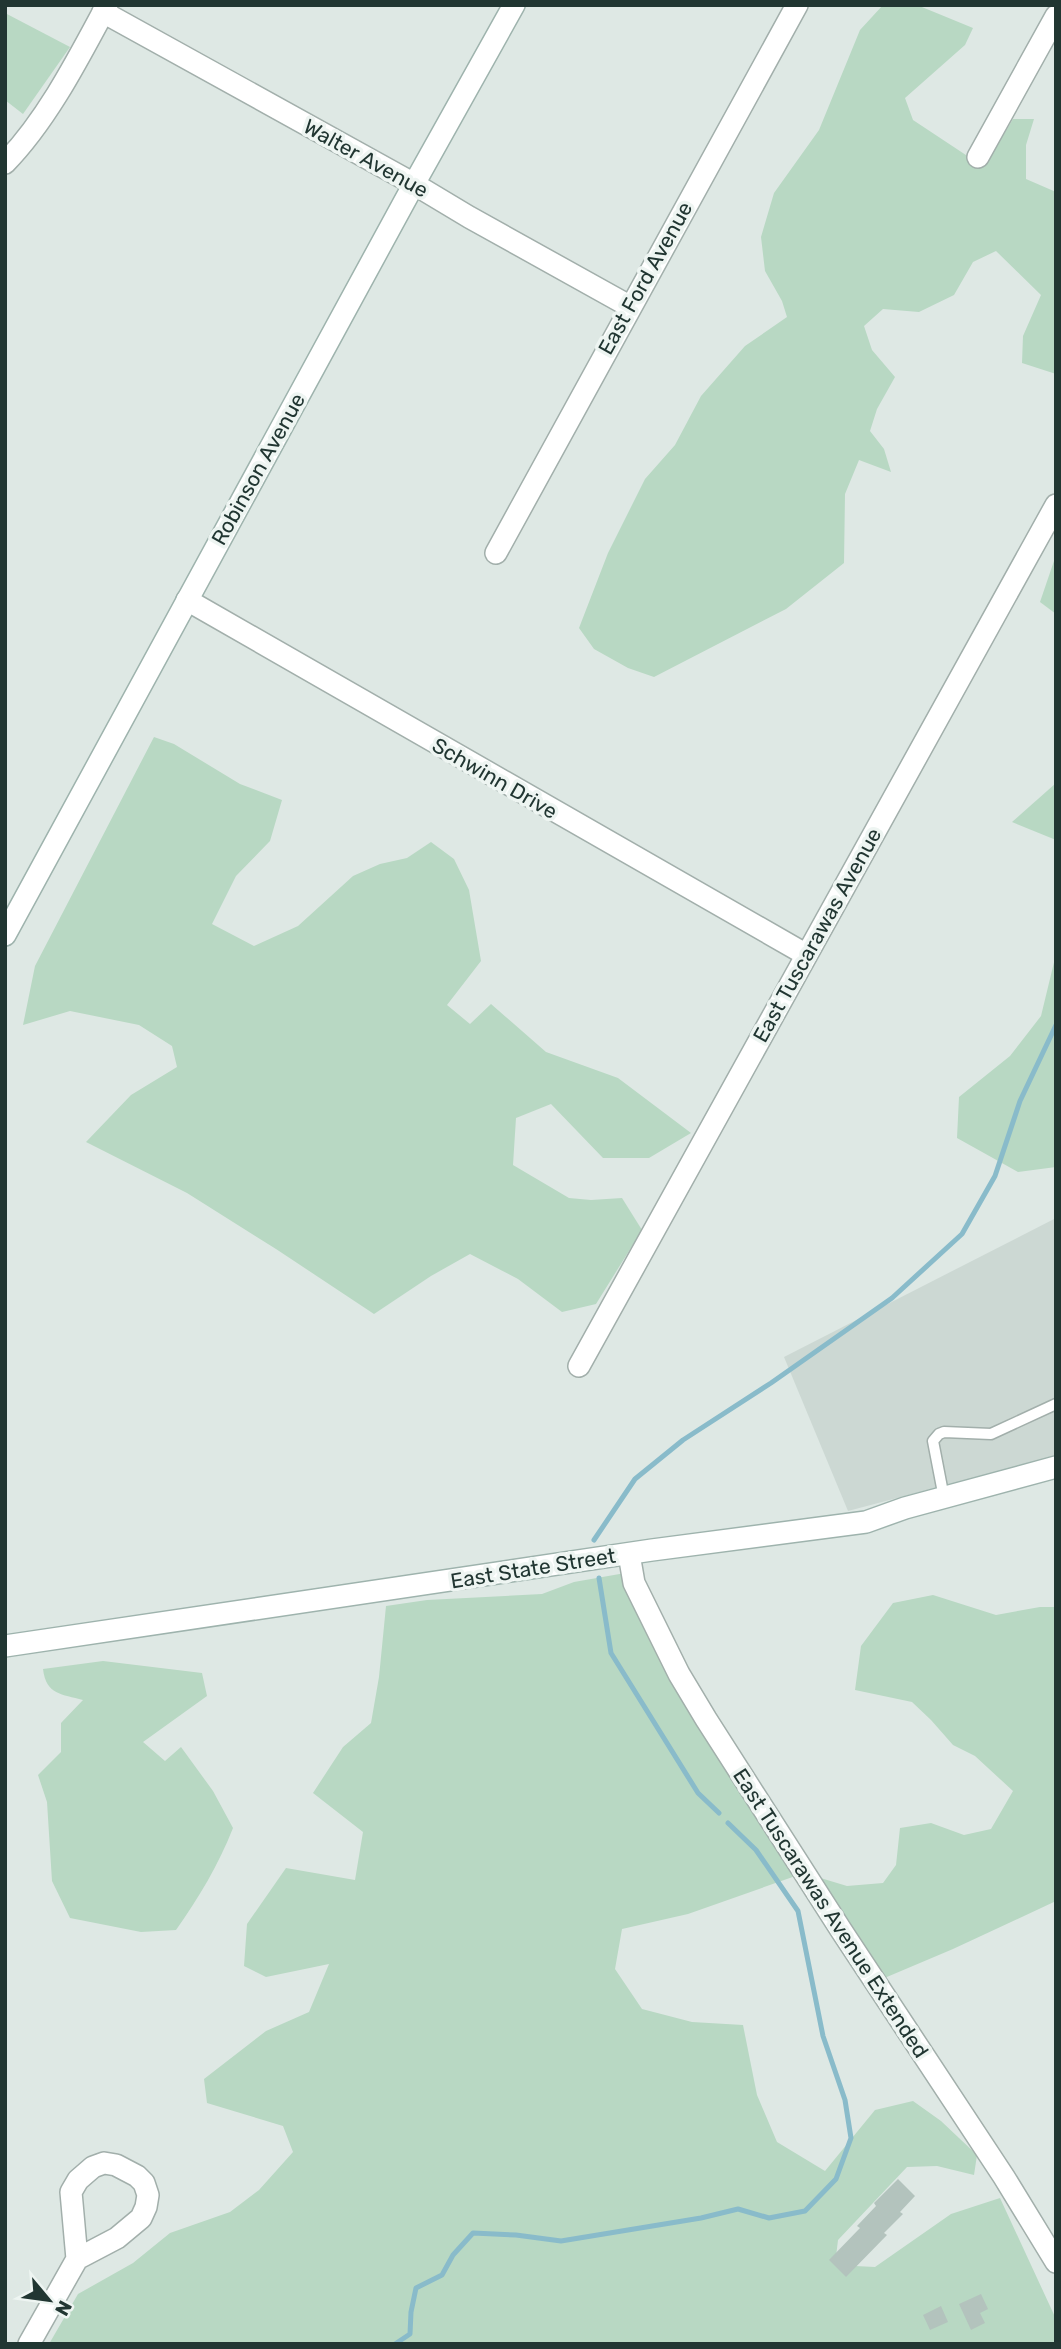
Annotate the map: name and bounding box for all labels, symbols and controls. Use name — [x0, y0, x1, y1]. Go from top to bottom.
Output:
street label: Walter Avenue — [299, 113, 433, 203]
street label: East Ford Avenue — [593, 197, 697, 359]
street label: Robinson Avenue — [206, 389, 310, 549]
street label: Schwinn Drive — [428, 732, 562, 824]
street label: East Tuscarawas Avenue — [748, 823, 886, 1047]
street label: East State Street — [449, 1543, 617, 1593]
street label: East Tuscarawas Avenue Extended — [728, 1764, 934, 2062]
north arrow — [14, 2265, 84, 2335]
text: N — [50, 2296, 77, 2320]

